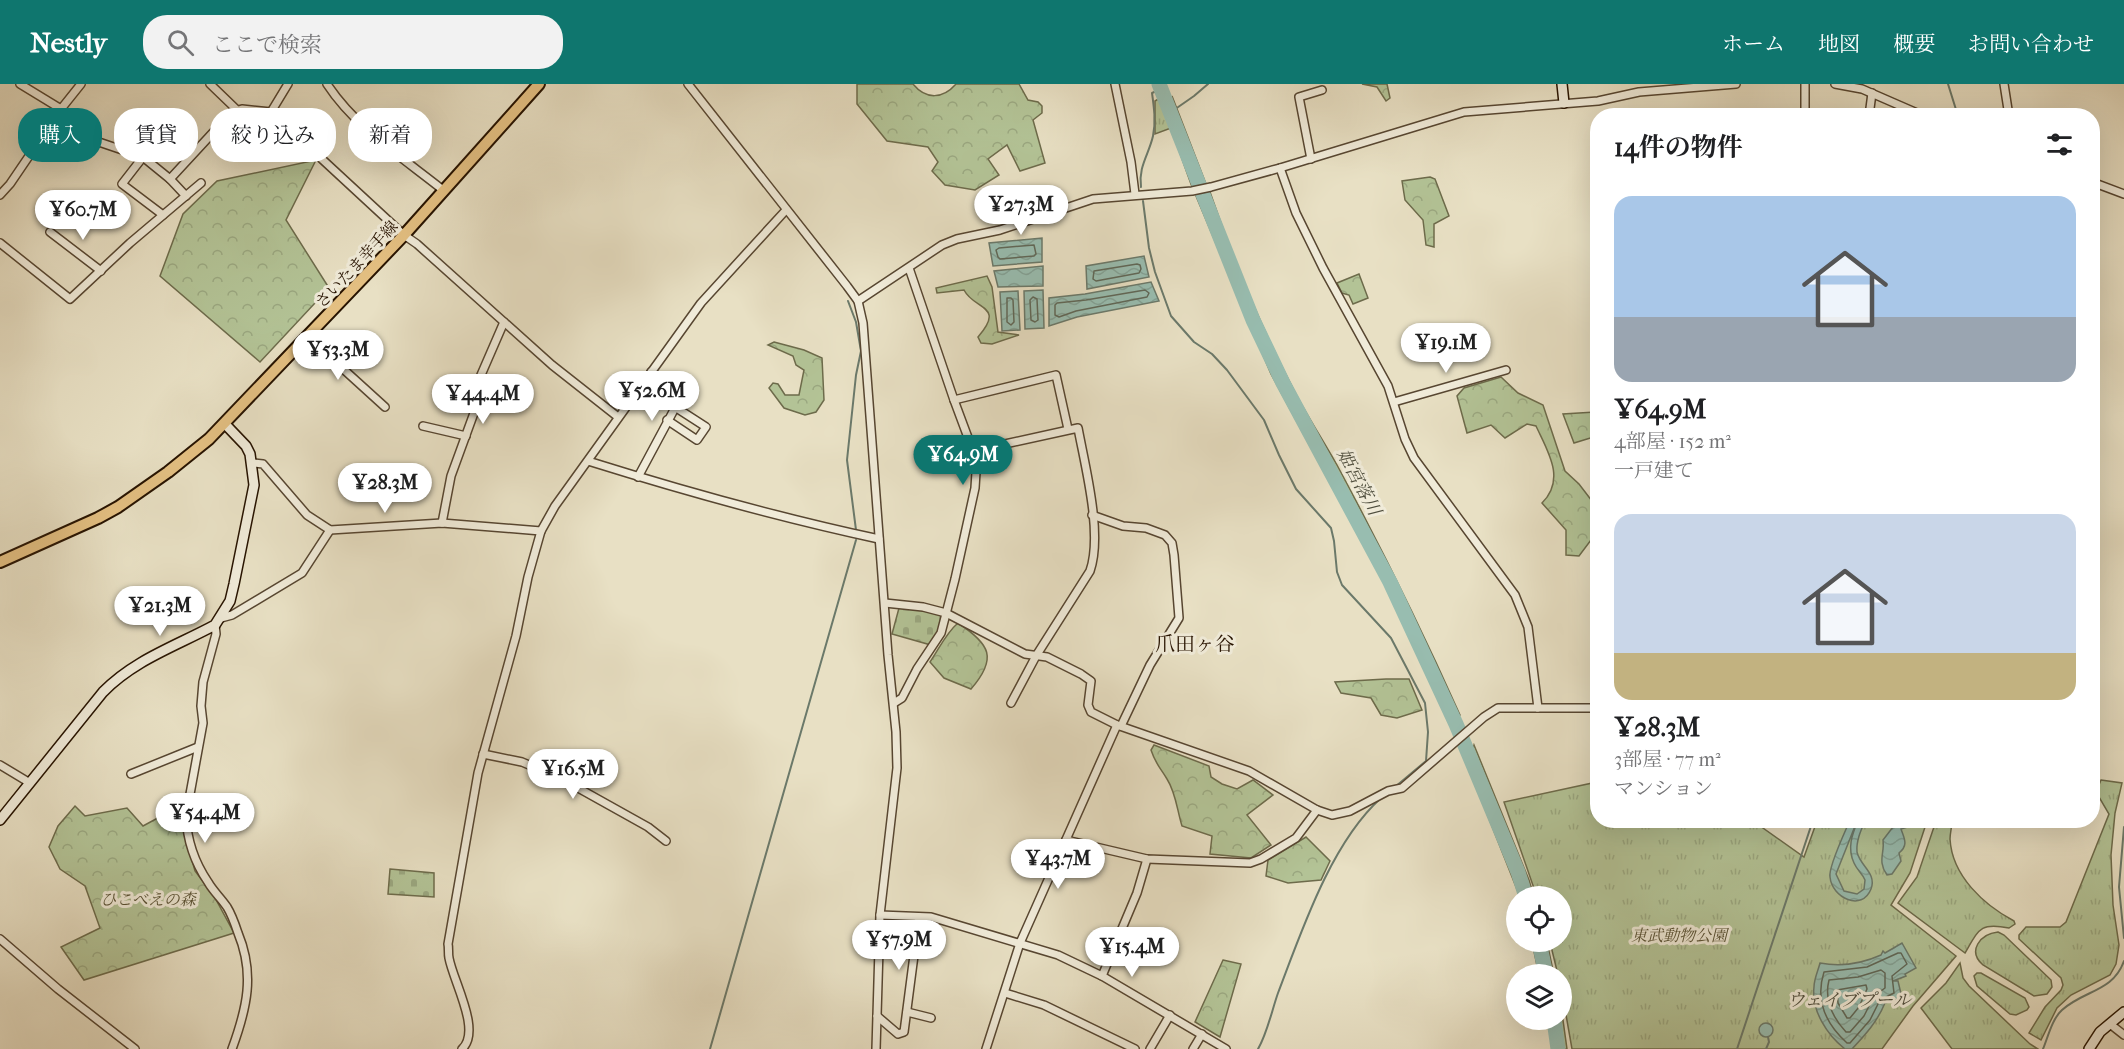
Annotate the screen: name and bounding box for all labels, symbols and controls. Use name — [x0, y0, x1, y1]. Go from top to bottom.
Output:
search box — [143, 15, 563, 69]
text: Nestly — [30, 26, 107, 59]
icon: search — [164, 26, 197, 59]
text: ここで検索 — [212, 32, 322, 58]
text: ホーム — [1722, 32, 1785, 56]
text: 地図 — [1818, 32, 1860, 56]
text: 概要 — [1893, 32, 1935, 56]
text: お問い合わせ — [1968, 32, 2094, 56]
chip: 購入 — [18, 108, 102, 162]
chip: 賃貸 — [114, 108, 198, 162]
chip: 絞り込み — [210, 108, 336, 162]
chip: 新着 — [348, 108, 432, 162]
icon: filters — [2043, 128, 2076, 161]
text: 14件の物件 — [1614, 132, 1743, 163]
pin: ¥27.3M — [972, 185, 1070, 236]
pin: ¥60.7M — [34, 190, 132, 241]
text: ¥27.3M — [988, 193, 1054, 216]
text: ¥60.7M — [49, 198, 117, 221]
street label: さいたま幸手線 — [311, 217, 402, 312]
icon: home — [1791, 235, 1899, 343]
pin: ¥19.1M — [1397, 323, 1495, 374]
pin: ¥53.3M — [289, 330, 387, 381]
text: ¥19.1M — [1415, 331, 1477, 354]
text: ¥53.3M — [307, 338, 369, 361]
pin: ¥52.6M — [603, 371, 701, 422]
pin: ¥44.4M — [434, 374, 532, 425]
text: ¥52.6M — [618, 379, 686, 402]
text: ¥44.4M — [446, 382, 520, 405]
text: ¥64.9M — [1614, 394, 1706, 425]
text: 4部屋 · 152 m² — [1614, 430, 1731, 453]
pin: ¥64.9M — [914, 435, 1012, 486]
text: ¥64.9M — [927, 443, 999, 466]
water label: 姫宮落川 — [1332, 446, 1386, 521]
text: 一戸建て — [1614, 459, 1694, 482]
pin: ¥28.3M — [336, 463, 434, 514]
text: ¥28.3M — [352, 471, 418, 494]
icon: home — [1791, 553, 1899, 661]
pin: ¥21.3M — [111, 586, 209, 637]
text: ¥21.3M — [128, 594, 192, 617]
district label: 爪田ヶ谷 — [1155, 633, 1235, 656]
text: ¥28.3M — [1614, 712, 1700, 743]
text: 3部屋 · 77 m² — [1614, 748, 1721, 771]
pin: ¥16.5M — [524, 749, 622, 800]
text: ¥16.5M — [541, 757, 605, 780]
text: マンション — [1614, 777, 1713, 800]
pin: ¥54.4M — [156, 793, 254, 844]
text: ¥54.4M — [170, 801, 241, 824]
pin: ¥43.7M — [1009, 839, 1107, 890]
text: ¥43.7M — [1025, 847, 1091, 870]
map controls — [1506, 886, 1572, 1030]
button: locate — [1506, 886, 1572, 952]
park label: ひこべえの森 — [100, 890, 198, 909]
pin: ¥57.9M — [850, 920, 948, 971]
park label: 東武動物公園 — [1631, 926, 1730, 945]
pin: ¥15.4M — [1083, 927, 1181, 978]
text: ¥57.9M — [866, 928, 932, 951]
text: ¥15.4M — [1099, 935, 1165, 958]
button: layers — [1506, 964, 1572, 1030]
water label: ウェイブプール — [1787, 990, 1913, 1011]

